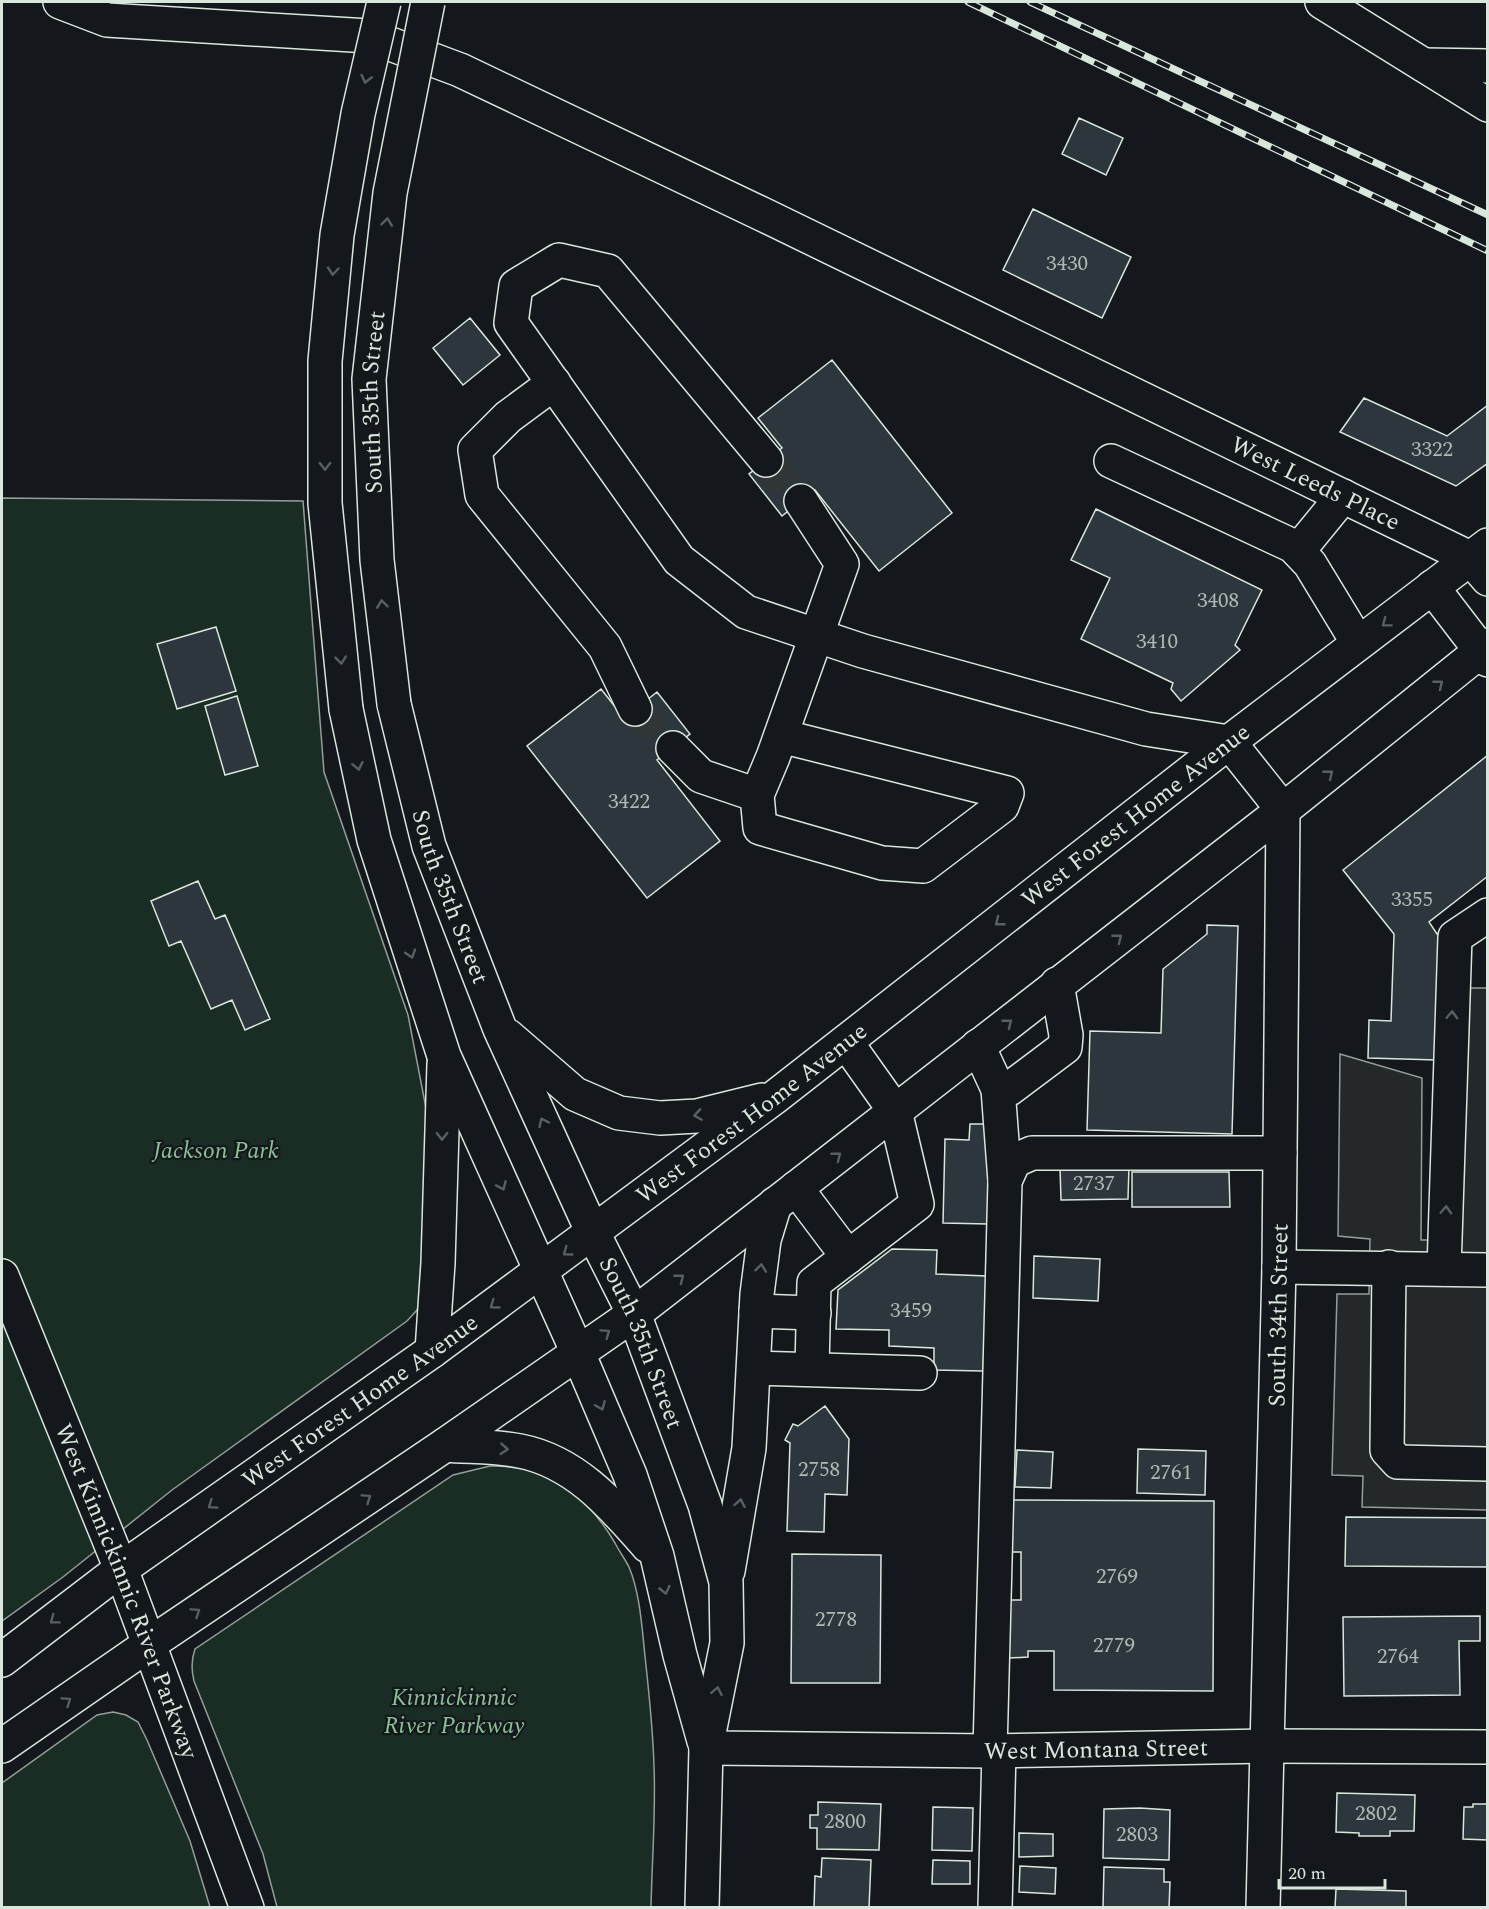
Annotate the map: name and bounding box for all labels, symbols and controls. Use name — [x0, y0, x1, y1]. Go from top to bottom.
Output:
one-way arrow — [361, 74, 374, 84]
one-way arrow — [380, 217, 393, 227]
house number: 3430 — [1046, 248, 1088, 280]
one-way arrow — [327, 267, 340, 276]
street label: South 35th Street — [352, 309, 396, 495]
street label: West Leeds Place — [1224, 427, 1406, 540]
house number: 3322 — [1411, 434, 1453, 466]
one-way arrow — [319, 461, 331, 470]
house number: 3408 — [1197, 585, 1239, 617]
one-way arrow — [376, 600, 389, 609]
one-way arrow — [1381, 615, 1392, 626]
house number: 3410 — [1136, 626, 1178, 658]
one-way arrow — [334, 655, 347, 664]
one-way arrow — [1433, 681, 1444, 692]
street label: West Forest Home Avenue — [1014, 715, 1258, 917]
one-way arrow — [351, 761, 364, 771]
one-way arrow — [1322, 770, 1333, 781]
house number: 3422 — [608, 786, 650, 818]
street label: South 35th Street — [402, 806, 498, 990]
house number: 3355 — [1391, 884, 1433, 916]
one-way arrow — [995, 915, 1006, 926]
one-way arrow — [1112, 934, 1123, 945]
one-way arrow — [404, 948, 416, 959]
one-way arrow — [1446, 1011, 1458, 1020]
street label: West Forest Home Avenue — [629, 1014, 875, 1213]
one-way arrow — [1001, 1019, 1012, 1030]
one-way arrow — [693, 1108, 703, 1121]
one-way arrow — [538, 1118, 550, 1129]
one-way arrow — [435, 1131, 448, 1140]
park label: Jackson Park — [151, 1133, 279, 1169]
one-way arrow — [831, 1152, 842, 1163]
house number: 2737 — [1073, 1168, 1115, 1200]
one-way arrow — [495, 1180, 507, 1191]
one-way arrow — [1439, 1206, 1452, 1215]
street label: South 34th Street — [1259, 1223, 1299, 1407]
one-way arrow — [563, 1245, 574, 1256]
street label: South 35th Street — [589, 1251, 692, 1434]
one-way arrow — [754, 1263, 766, 1272]
one-way arrow — [673, 1274, 684, 1285]
house number: 3459 — [890, 1295, 932, 1327]
one-way arrow — [489, 1298, 500, 1309]
street label: West Forest Home Avenue — [235, 1306, 486, 1498]
one-way arrow — [599, 1329, 610, 1340]
one-way arrow — [594, 1400, 606, 1411]
street label: West Kinnickinnic River Parkway — [45, 1418, 208, 1766]
one-way arrow — [499, 1443, 508, 1456]
house number: 2758 — [798, 1454, 840, 1486]
house number: 2761 — [1150, 1457, 1192, 1489]
one-way arrow — [360, 1494, 371, 1505]
one-way arrow — [208, 1498, 219, 1509]
one-way arrow — [733, 1499, 745, 1508]
house number: 2769 — [1096, 1561, 1138, 1593]
one-way arrow — [658, 1585, 671, 1595]
house number: 2778 — [815, 1604, 857, 1636]
one-way arrow — [190, 1609, 201, 1620]
one-way arrow — [50, 1612, 61, 1623]
house number: 2779 — [1093, 1630, 1135, 1662]
house number: 2764 — [1377, 1641, 1419, 1673]
park label: Kinnickinnic River Parkway — [384, 1680, 525, 1744]
one-way arrow — [710, 1686, 723, 1696]
one-way arrow — [61, 1697, 72, 1708]
street label: West Montana Street — [984, 1730, 1208, 1770]
house number: 2802 — [1355, 1798, 1397, 1830]
house number: 2800 — [824, 1806, 866, 1838]
house number: 2803 — [1116, 1819, 1158, 1851]
scale bar — [1279, 1852, 1386, 1890]
text: 20 m — [1288, 1860, 1326, 1887]

